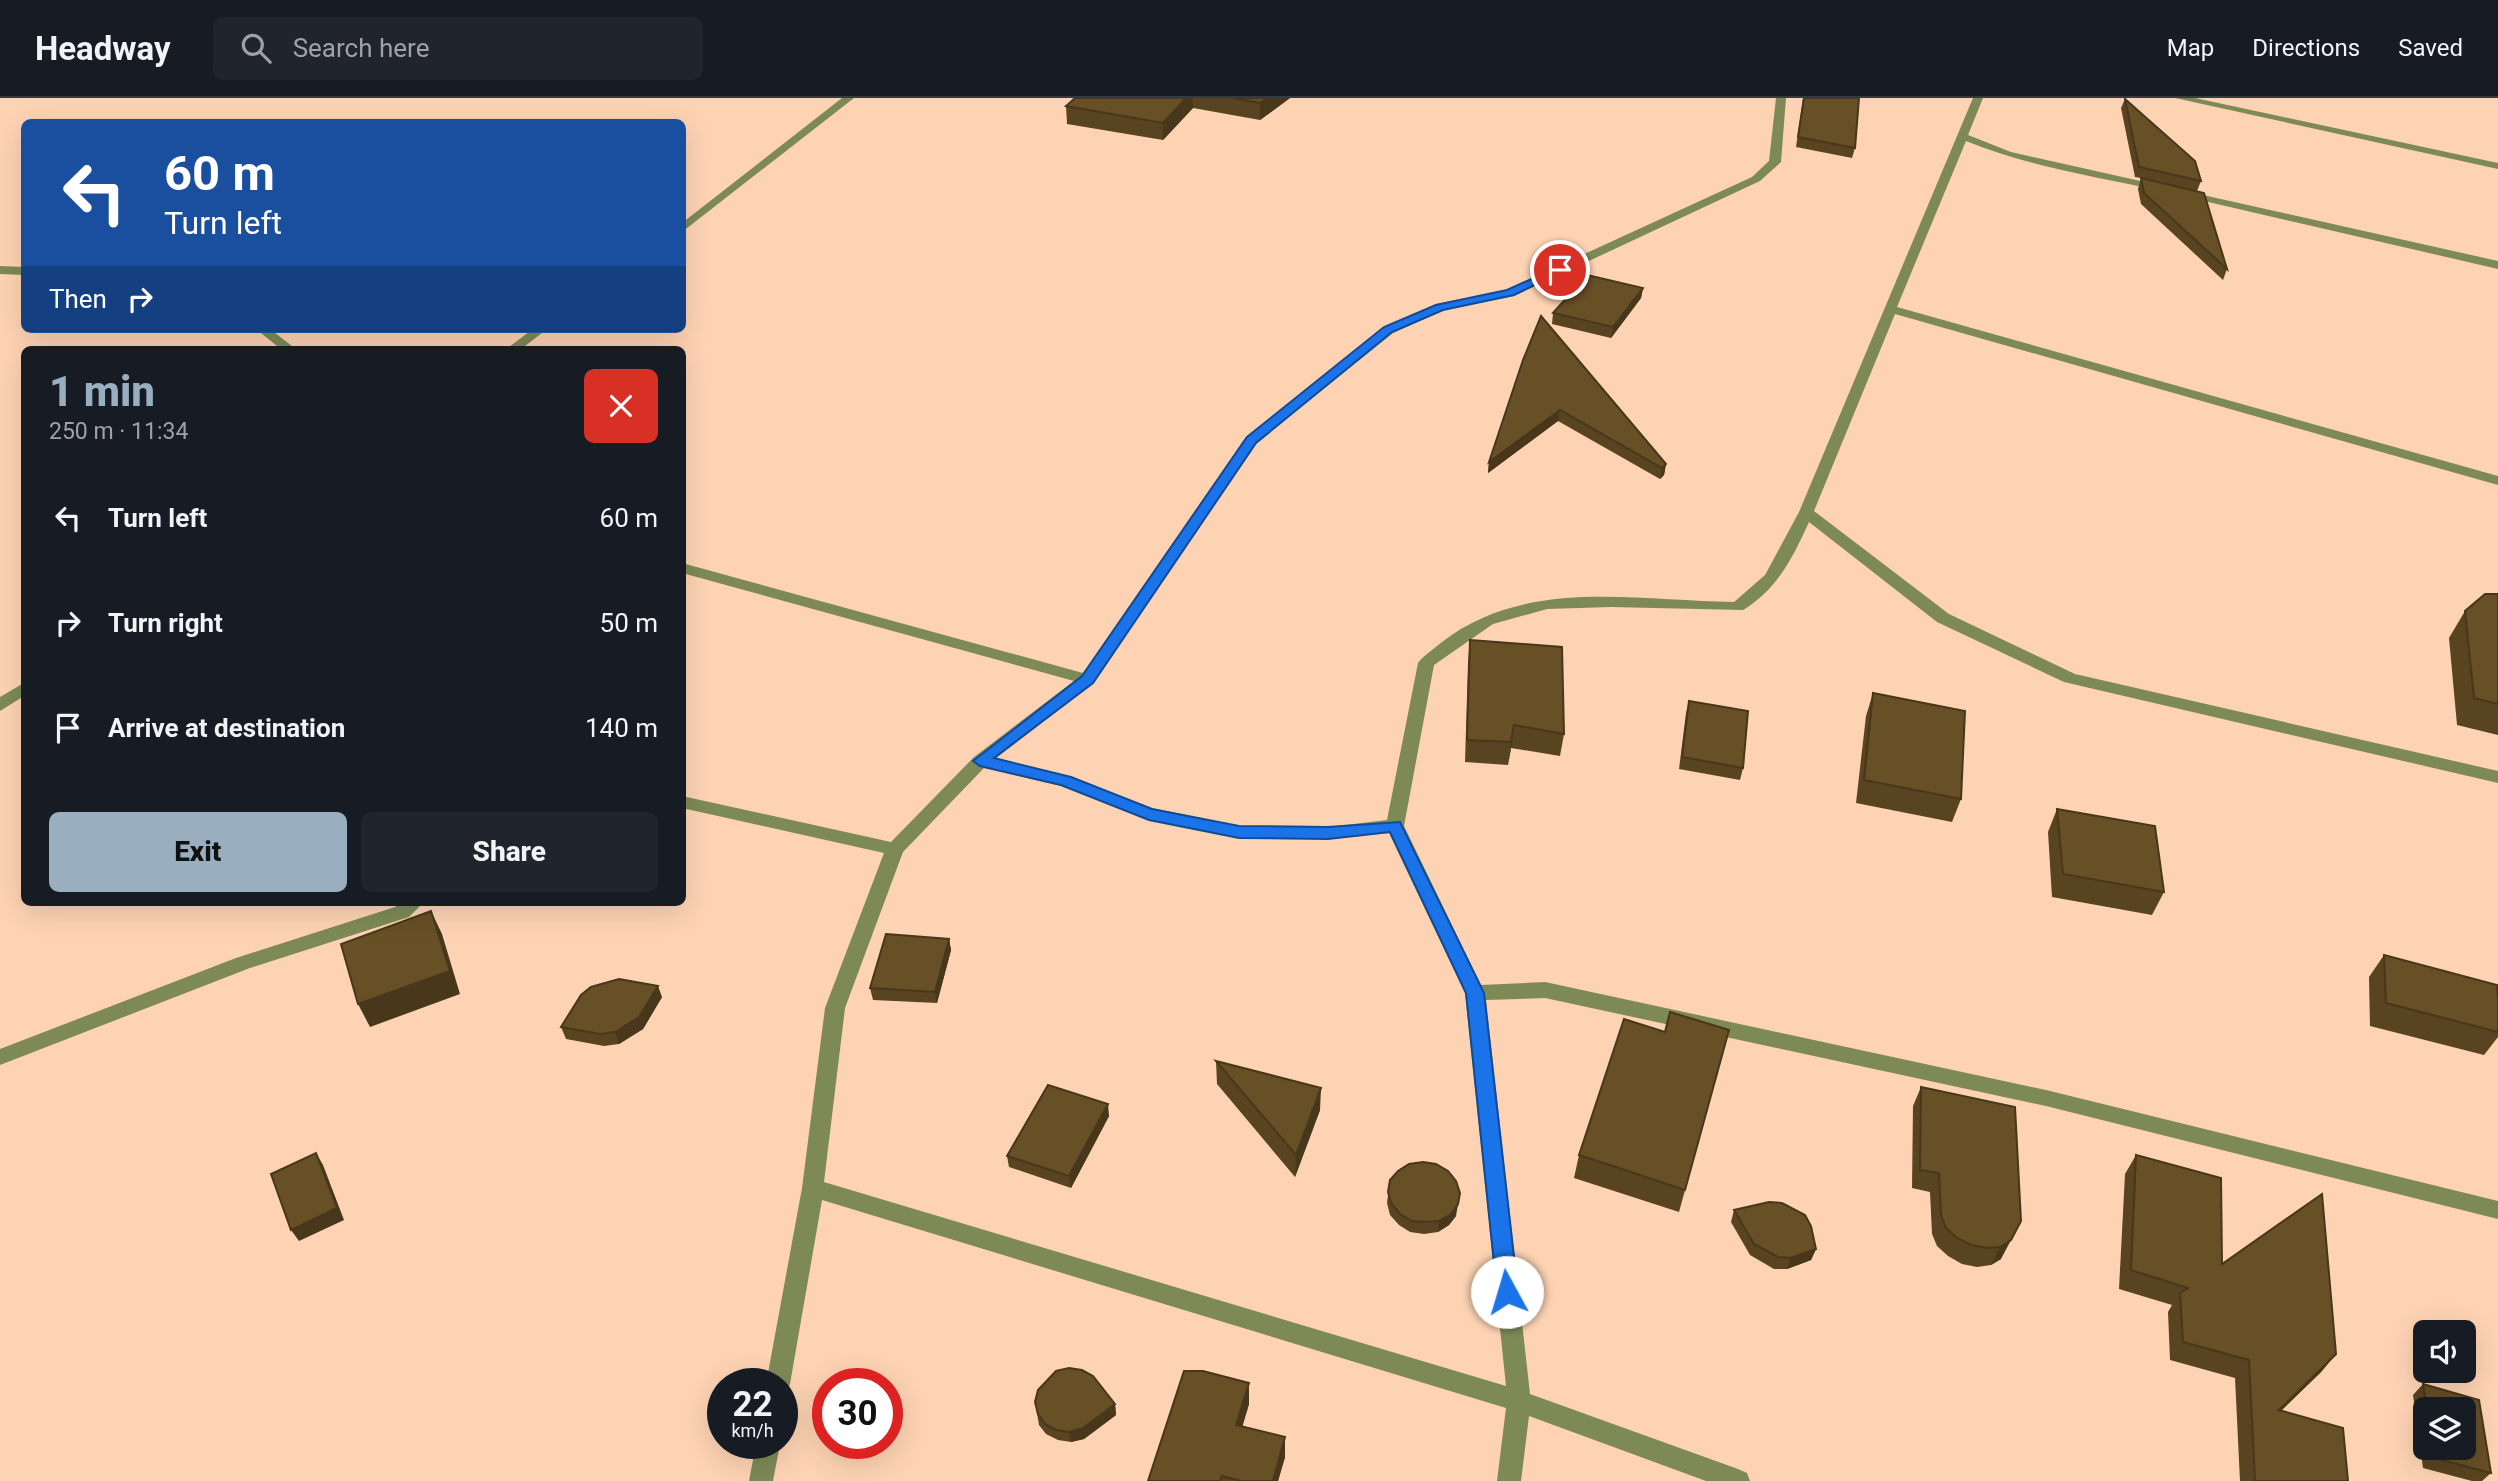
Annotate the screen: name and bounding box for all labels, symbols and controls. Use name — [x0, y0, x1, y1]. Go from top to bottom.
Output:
search box — [213, 17, 703, 80]
text: Headway — [35, 29, 171, 68]
icon: search — [237, 29, 275, 67]
text: Search here — [293, 33, 429, 63]
text: Map — [2167, 34, 2214, 62]
text: Directions — [2252, 34, 2360, 62]
text: Saved — [2398, 34, 2463, 62]
text: 60 m — [164, 145, 275, 202]
icon: left — [49, 147, 140, 238]
text: Turn left — [164, 204, 282, 242]
pin — [1530, 240, 1590, 300]
icon: arrive — [1541, 251, 1579, 289]
icon: right — [121, 280, 159, 318]
text: Then — [49, 284, 107, 314]
text: 1 min — [49, 367, 155, 416]
button: close — [584, 369, 658, 443]
text: 250 m · 11:34 — [49, 418, 188, 445]
icon: left — [49, 499, 87, 537]
text: Turn left — [108, 503, 207, 533]
text: 60 m — [600, 503, 658, 533]
icon: right — [49, 604, 87, 642]
text: Turn right — [108, 608, 223, 638]
text: 50 m — [600, 608, 658, 638]
icon: arrive — [49, 709, 87, 747]
text: Arrive at destination — [108, 713, 345, 743]
text: 140 m — [585, 713, 658, 743]
button: Exit — [49, 812, 347, 892]
button: Share — [361, 812, 658, 892]
position arrow — [1470, 1255, 1544, 1329]
map controls — [2413, 1320, 2476, 1460]
button: sound — [2413, 1320, 2476, 1383]
speed limit sign: 30 — [812, 1368, 903, 1459]
text: 22 — [732, 1384, 773, 1425]
button: layers — [2413, 1397, 2476, 1460]
text: km/h — [731, 1420, 774, 1441]

